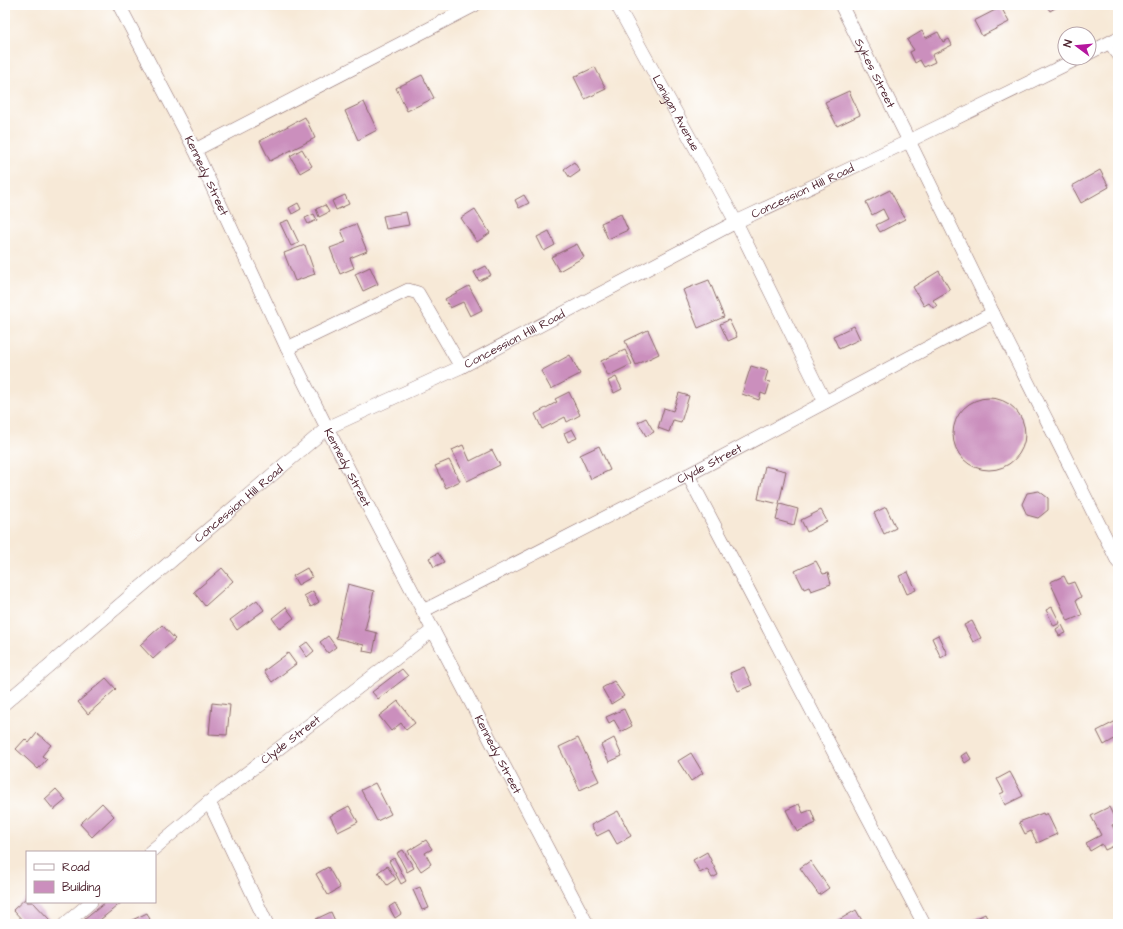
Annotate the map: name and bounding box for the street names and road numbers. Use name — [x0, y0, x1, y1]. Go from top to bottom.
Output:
street label: Sykes Street — [850, 35, 899, 111]
street label: Lanigan Avenue — [648, 72, 704, 155]
street label: Kennedy Street — [180, 133, 233, 219]
street label: Concession Hill Road — [748, 160, 857, 223]
street label: Concession Hill Road — [461, 306, 568, 373]
street label: Kennedy Street — [320, 425, 375, 510]
street label: Clyde Street — [674, 440, 745, 488]
street label: Concession Hill Road — [191, 461, 287, 547]
street label: Clyde Street — [257, 711, 324, 768]
street label: Kennedy Street — [470, 712, 525, 797]

